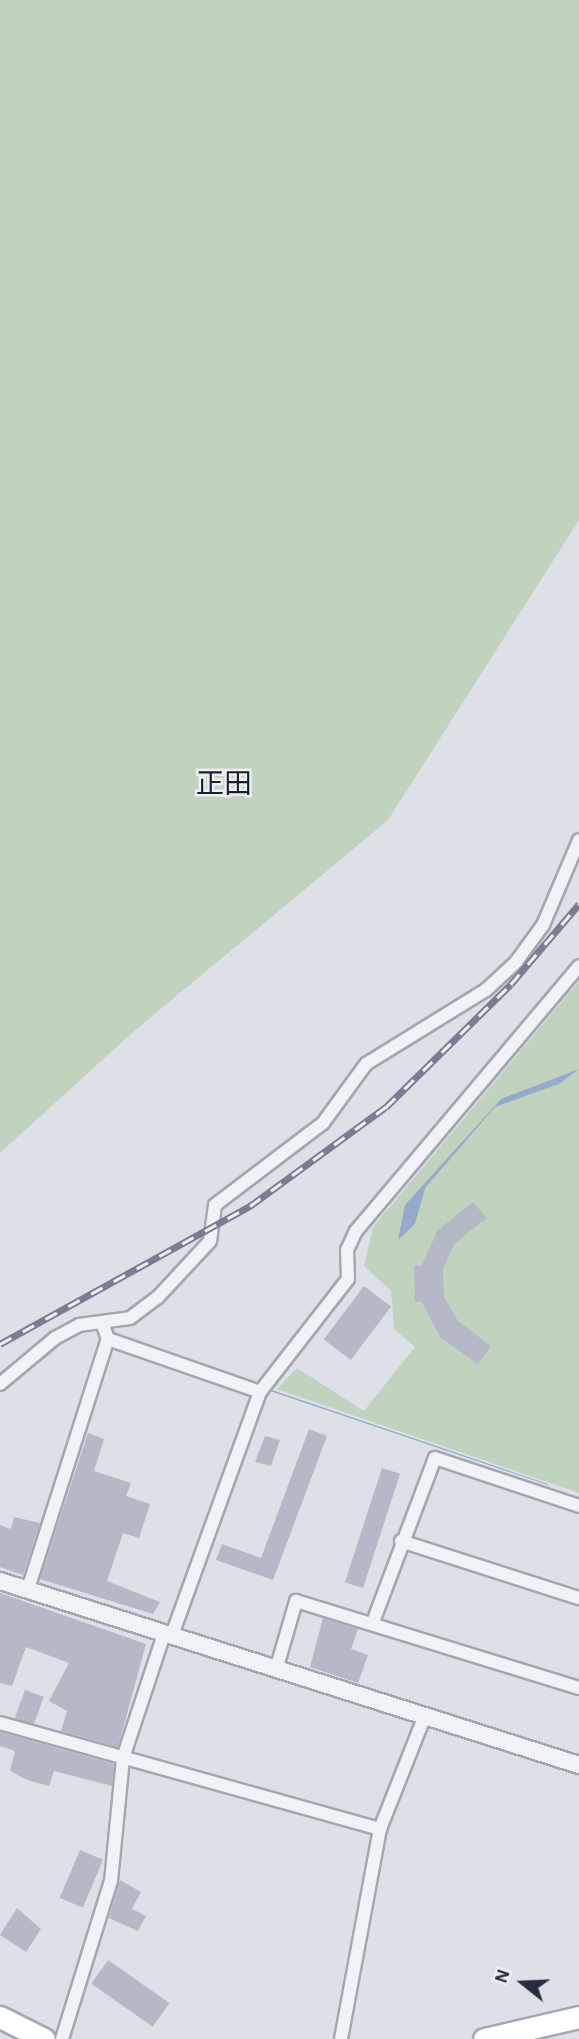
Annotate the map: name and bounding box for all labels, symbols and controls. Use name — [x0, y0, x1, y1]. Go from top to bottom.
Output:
district label: 正田 — [196, 768, 252, 802]
north arrow — [488, 1948, 558, 2018]
text: N — [491, 1967, 514, 1986]

